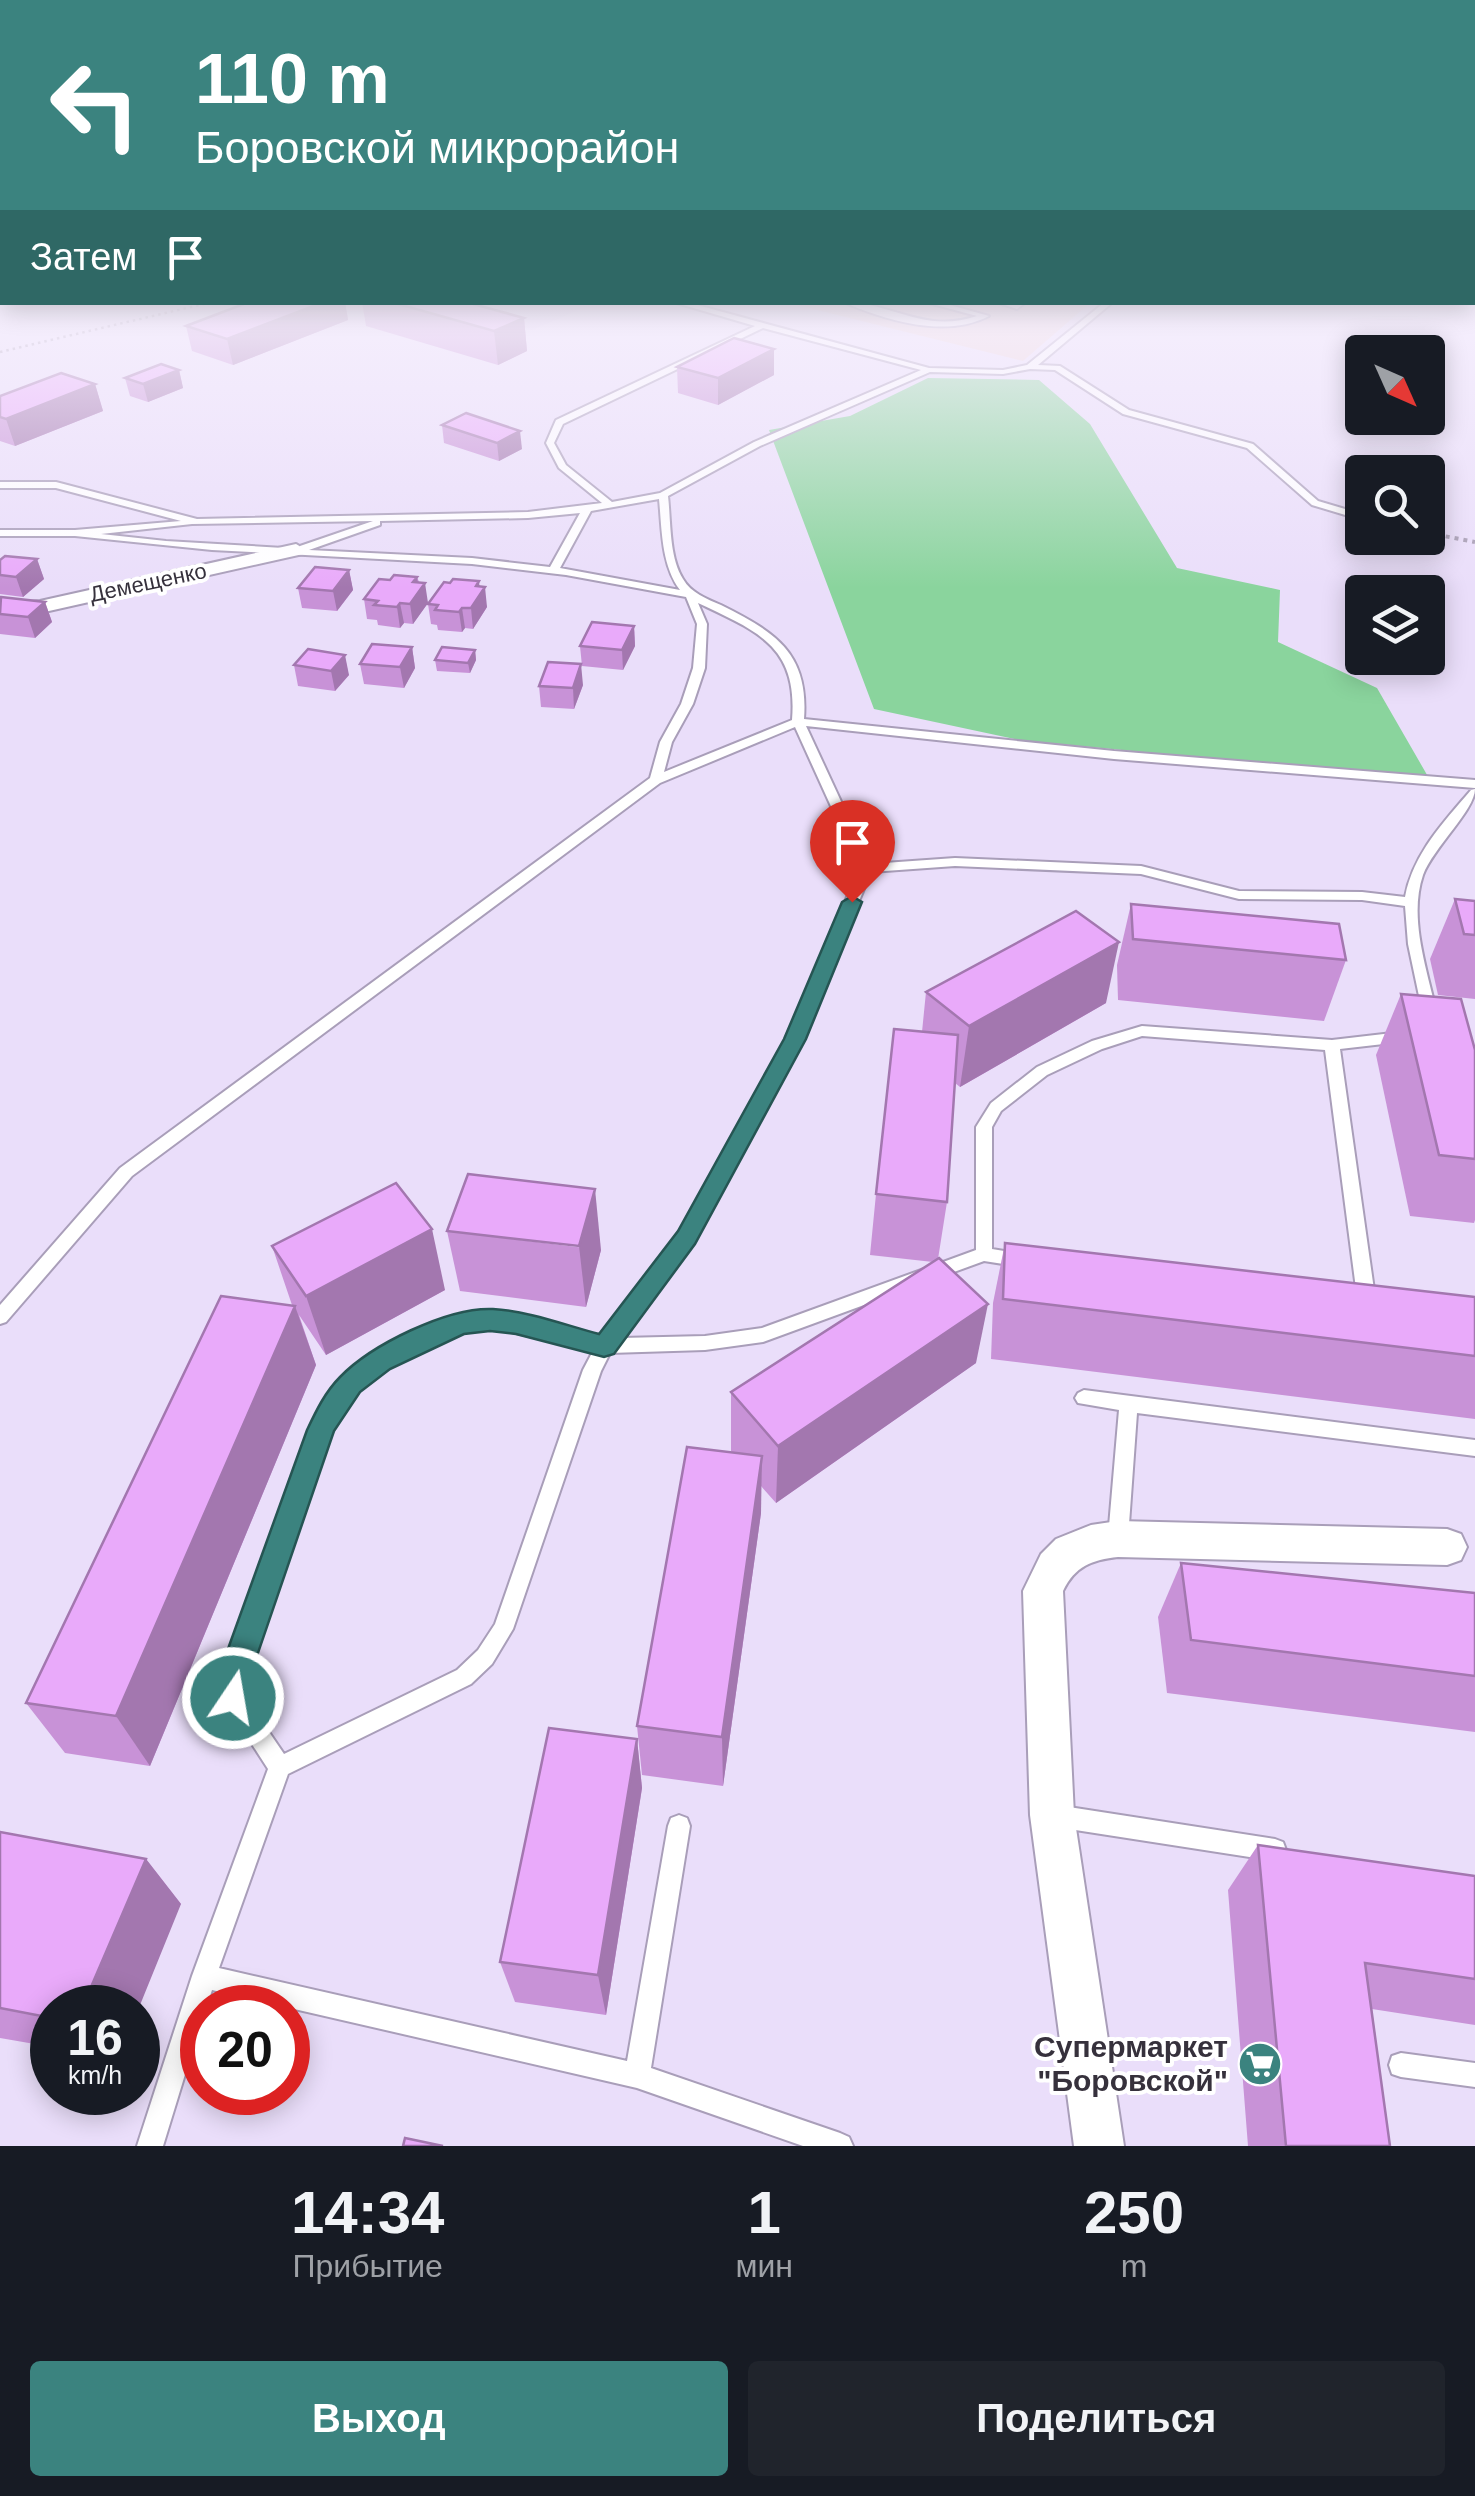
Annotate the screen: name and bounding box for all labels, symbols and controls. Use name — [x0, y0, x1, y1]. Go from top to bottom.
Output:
icon: left — [30, 40, 160, 170]
text: 110 m — [195, 40, 390, 118]
text: Боровской микрорайон — [195, 122, 679, 173]
icon: arrive — [158, 230, 213, 285]
text: Затем — [30, 236, 138, 278]
north arrow — [1345, 335, 1445, 435]
map controls — [1345, 335, 1445, 675]
button: search — [1345, 455, 1445, 555]
street label: Демещенко — [87, 558, 209, 607]
button: layers — [1345, 575, 1445, 675]
pin — [810, 800, 895, 903]
icon: arrive — [825, 815, 880, 870]
position arrow — [181, 1646, 285, 1750]
speed limit sign: 20 — [180, 1985, 310, 2115]
text: 16 — [67, 2010, 123, 2066]
place label: Супермаркет "Боровской" — [1034, 2030, 1228, 2097]
supermarket icon: Супермаркет "Боровской" — [1237, 2041, 1283, 2087]
text: km/h — [68, 2061, 122, 2089]
text: 14:34 — [291, 2179, 444, 2246]
text: 1 — [747, 2179, 781, 2246]
text: 250 — [1084, 2179, 1184, 2246]
text: Прибытие — [293, 2248, 443, 2284]
text: мин — [735, 2248, 793, 2284]
text: m — [1121, 2248, 1147, 2284]
button: Выход — [30, 2361, 728, 2476]
button: Поделиться — [748, 2361, 1445, 2476]

